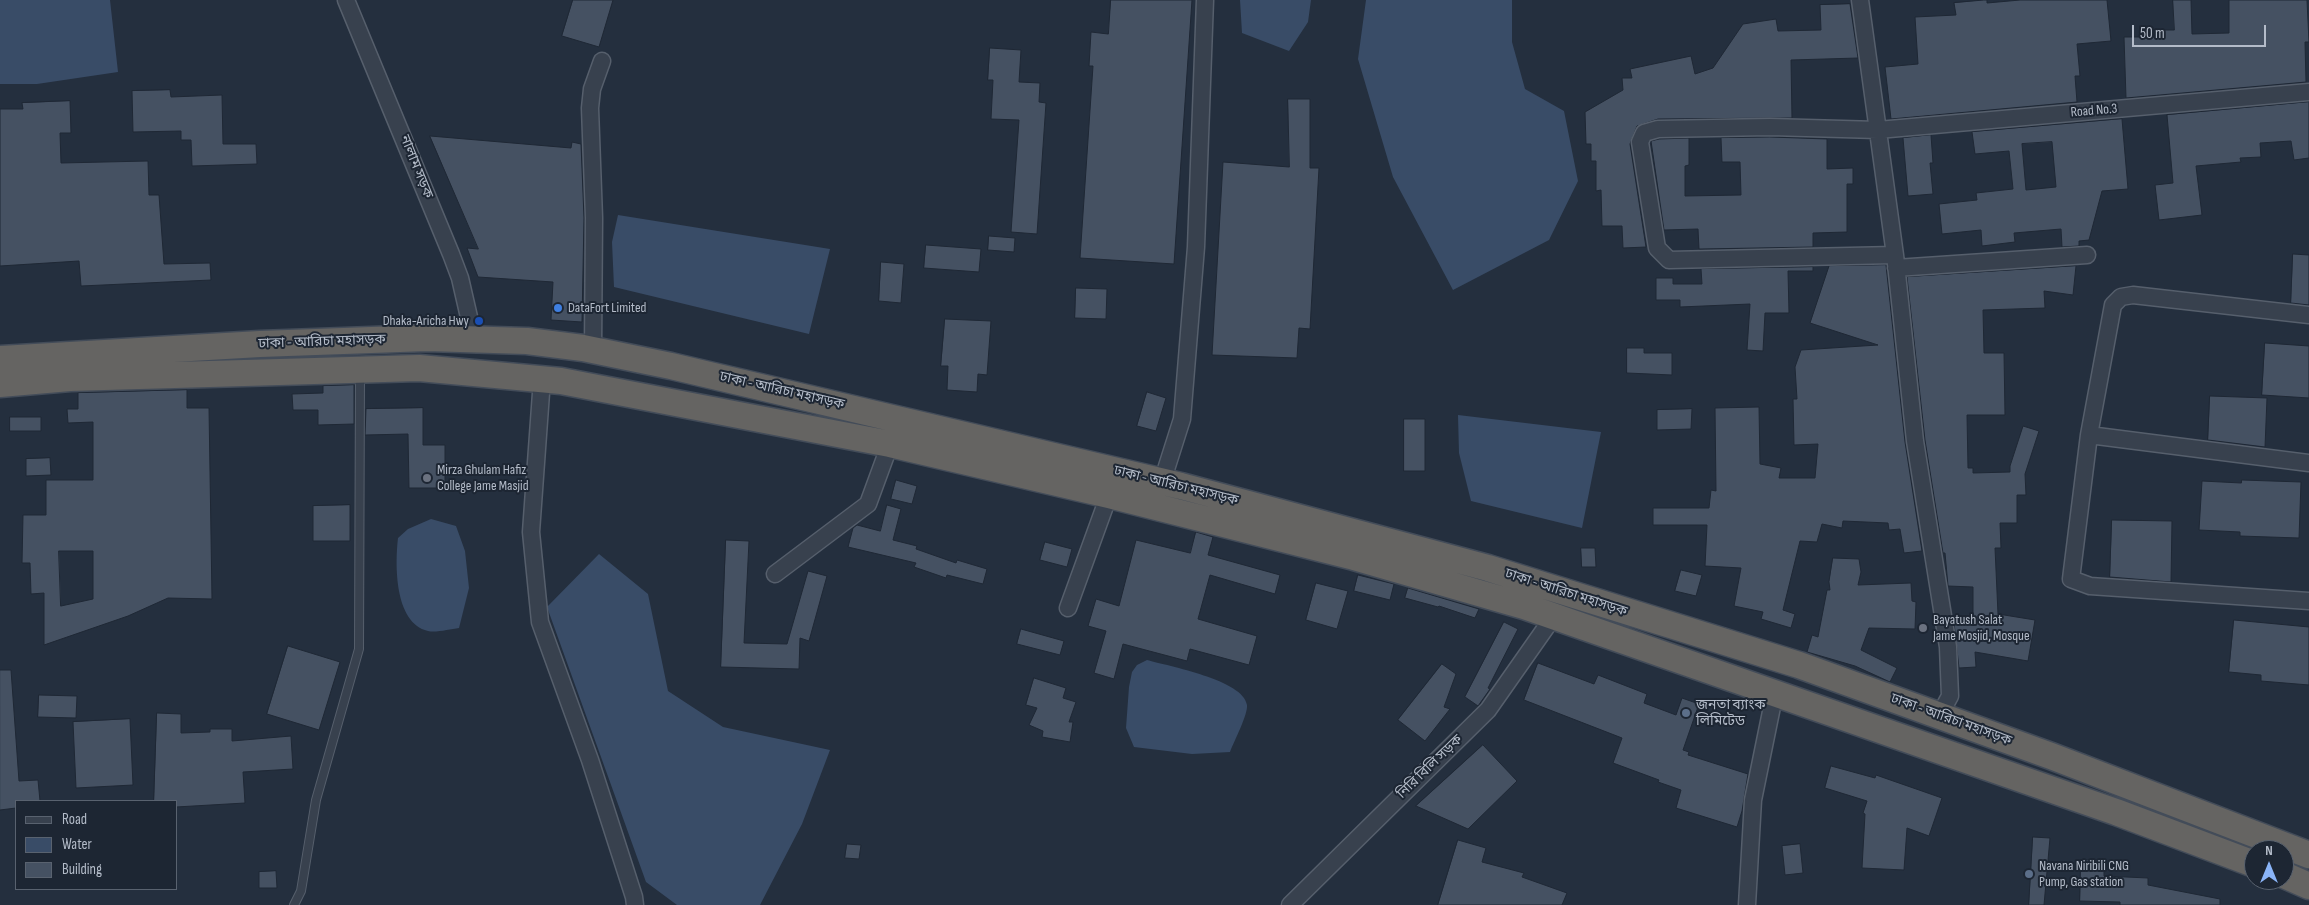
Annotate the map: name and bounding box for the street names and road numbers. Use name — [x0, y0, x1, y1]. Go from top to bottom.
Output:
street label: Road No.3 — [2070, 101, 2118, 121]
street label: নালাম সড়ক — [396, 133, 436, 201]
street label: ঢাকা - আরিচা মহাসড়ক — [258, 331, 386, 353]
street label: ঢাকা - আরিচা মহাসড়ক — [718, 368, 846, 414]
street label: ঢাকা - আরিচা মহাসড়ক — [1112, 462, 1240, 510]
street label: ঢাকা - আরিচা মহাসড়ক — [1503, 565, 1629, 621]
street label: ঢাকা - আরিচা মহাসড়ক — [1888, 690, 2014, 750]
street label: নিরি বিলি সড়ক — [1394, 732, 1466, 802]

